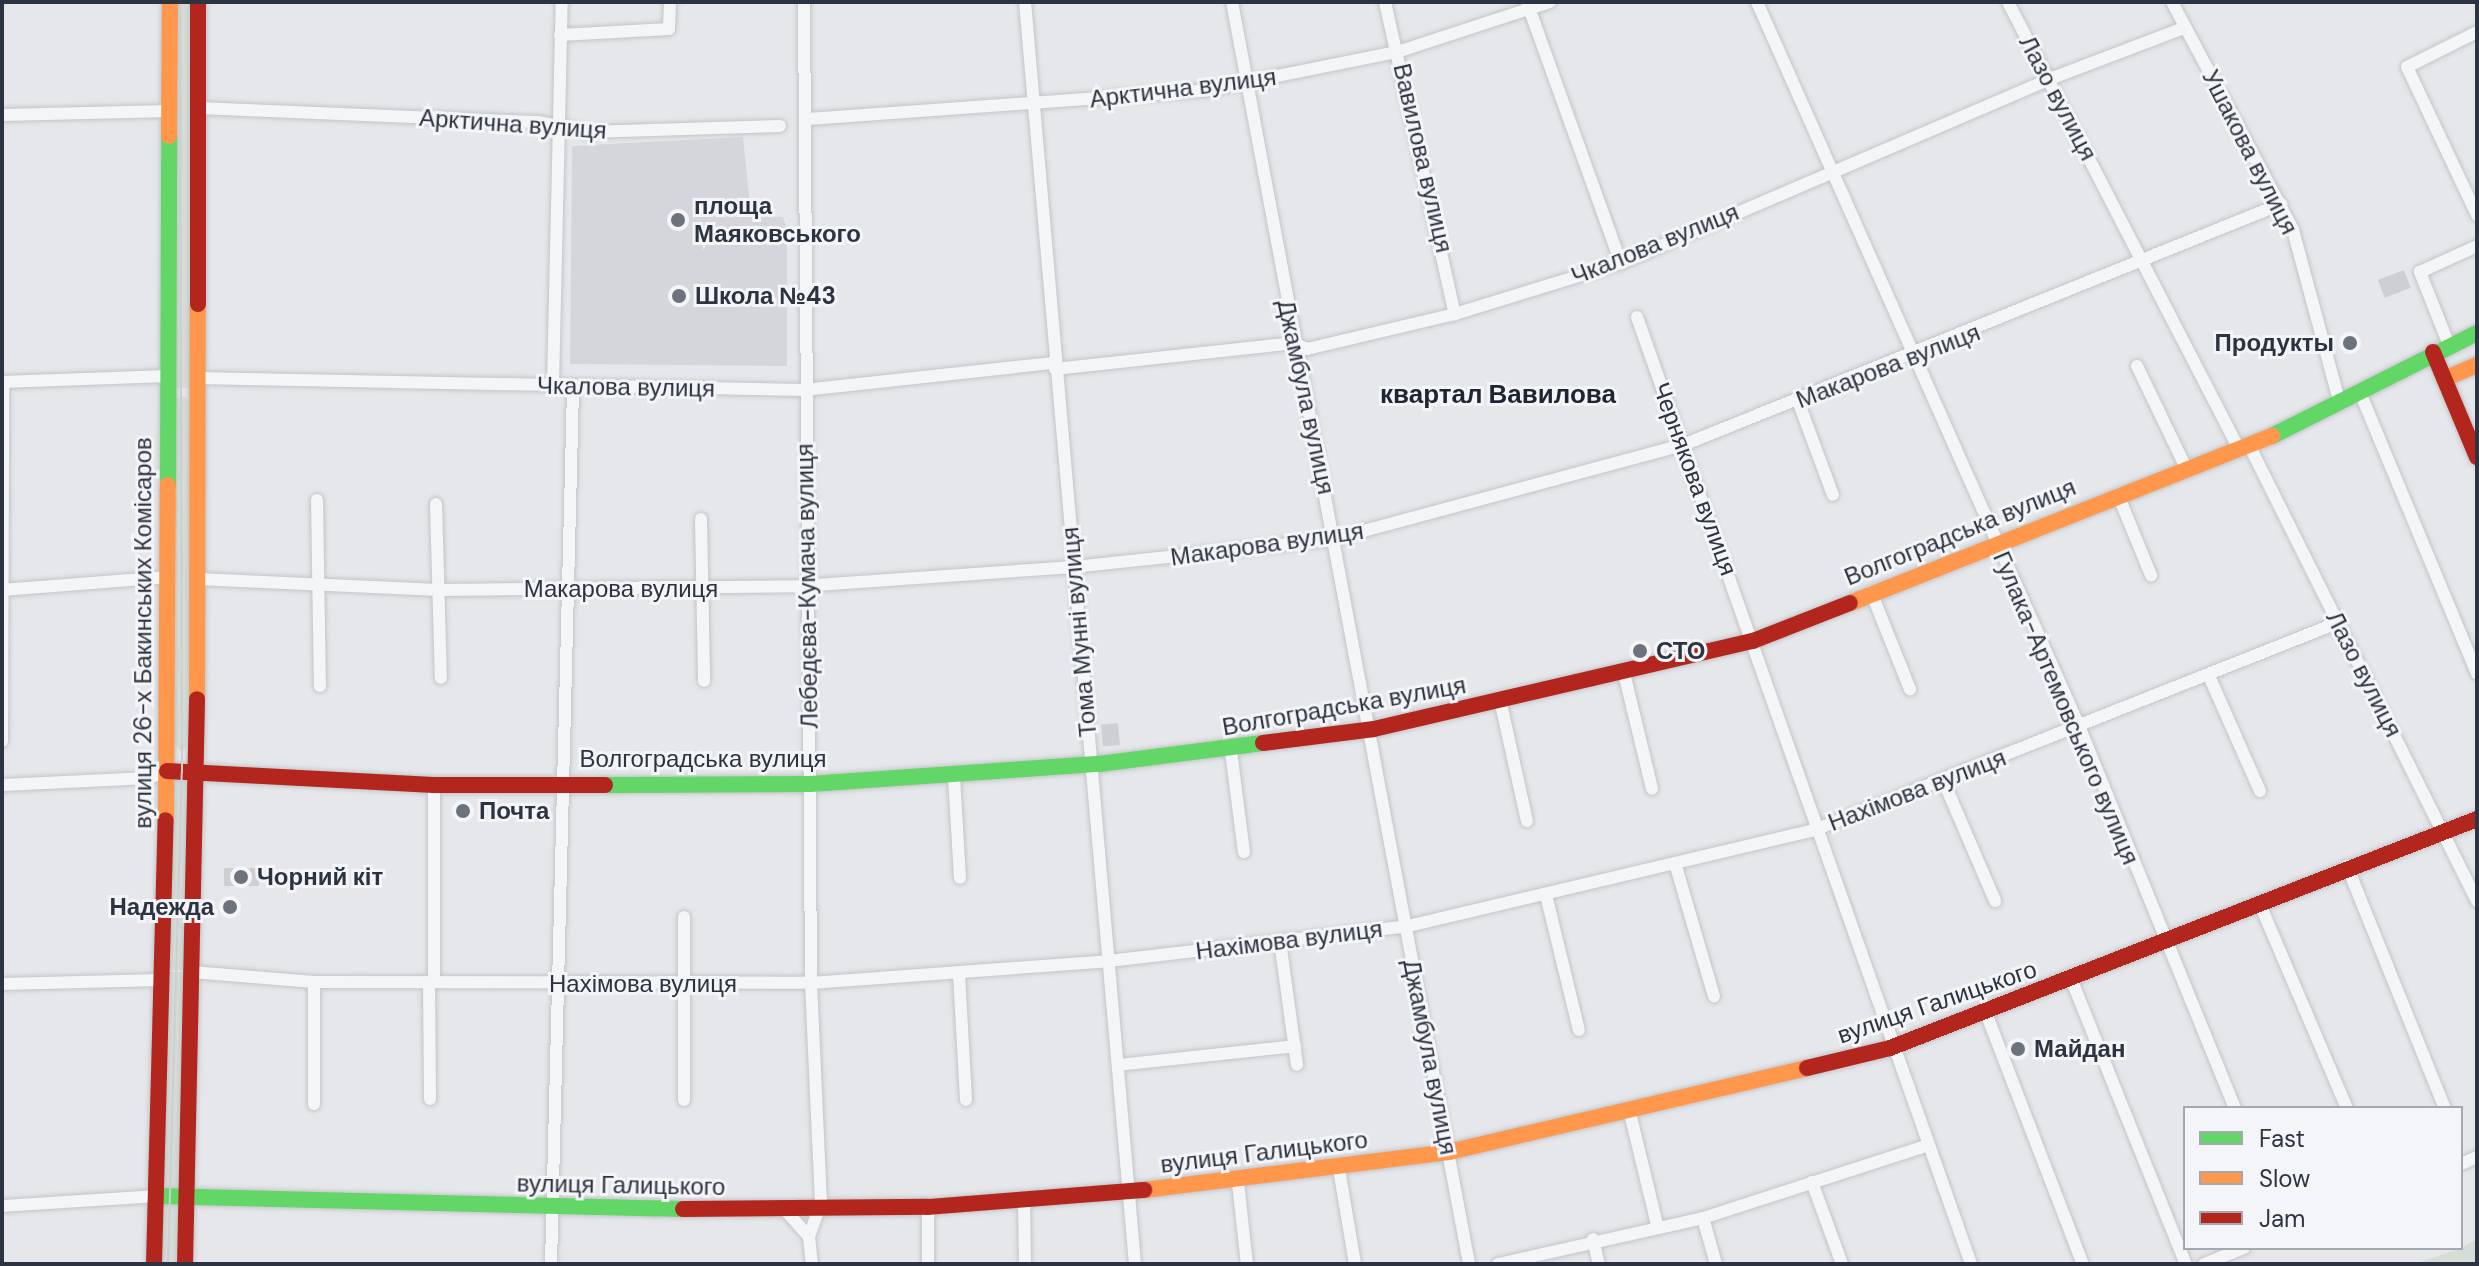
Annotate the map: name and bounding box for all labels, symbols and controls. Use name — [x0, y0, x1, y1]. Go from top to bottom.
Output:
street label: Лазо вулиця — [2013, 31, 2103, 165]
street label: Вавилова вулиця — [1387, 61, 1459, 255]
street label: Арктична вулиця — [1088, 62, 1278, 114]
street label: Ушакова вулиця — [2196, 65, 2304, 239]
street label: Арктична вулиця — [418, 103, 608, 145]
place label: площа Маяковського — [694, 192, 861, 248]
street label: Чкалова вулиця — [1567, 197, 1743, 291]
marker: площа Маяковського — [669, 211, 687, 229]
place label: Школа №43 — [695, 282, 836, 310]
marker: Школа №43 — [670, 287, 688, 305]
street label: Джамбула вулиця — [1271, 297, 1341, 497]
street label: Макарова вулиця — [1792, 318, 1984, 414]
place label: Продукты — [2215, 329, 2334, 357]
marker: Продукты — [2341, 334, 2359, 352]
street label: Чкалова вулиця — [537, 371, 715, 403]
district label: квартал Вавилова — [1380, 379, 1616, 411]
street label: Чернякова вулиця — [1647, 379, 1743, 579]
street label: вулиця 26-х Бакинських Комісаров — [129, 437, 157, 829]
street label: Лебедєва-Кумача вулиця — [790, 443, 824, 729]
street label: Волгоградська вулиця — [1840, 472, 2080, 592]
street label: Макарова вулиця — [1169, 516, 1365, 572]
street label: Тома Мунні вулиця — [1055, 526, 1103, 738]
street label: Гулака-Артемовського вулиця — [1987, 547, 2145, 869]
street label: Макарова вулиця — [524, 575, 718, 603]
street label: Лазо вулиця — [2320, 606, 2408, 742]
place label: СТО — [1656, 637, 1705, 665]
marker: СТО — [1631, 642, 1649, 660]
street label: Волгоградська вулиця — [1220, 670, 1468, 742]
street label: Нахімова вулиця — [1824, 743, 2010, 837]
street label: Волгоградська вулиця — [580, 745, 826, 773]
place label: Почта — [479, 797, 549, 825]
marker: Почта — [454, 802, 472, 820]
place label: Чорний кіт — [257, 863, 383, 891]
marker: Чорний кіт — [232, 868, 250, 886]
place label: Надежда — [109, 893, 214, 921]
marker: Надежда — [221, 898, 239, 916]
street label: Нахімова вулиця — [1194, 914, 1384, 966]
street label: вулиця Галицького — [1834, 954, 2040, 1050]
street label: Джамбула вулиця — [1397, 957, 1463, 1157]
street label: Нахімова вулиця — [549, 970, 737, 998]
place label: Майдан — [2034, 1035, 2125, 1063]
marker: Майдан — [2009, 1040, 2027, 1058]
legend — [2183, 1106, 2463, 1250]
text: Fast — [2259, 1123, 2305, 1154]
street label: вулиця Галицького — [1159, 1125, 1369, 1179]
text: Slow — [2259, 1163, 2310, 1194]
street label: вулиця Галицького — [516, 1169, 726, 1201]
text: Jam — [2259, 1203, 2305, 1234]

